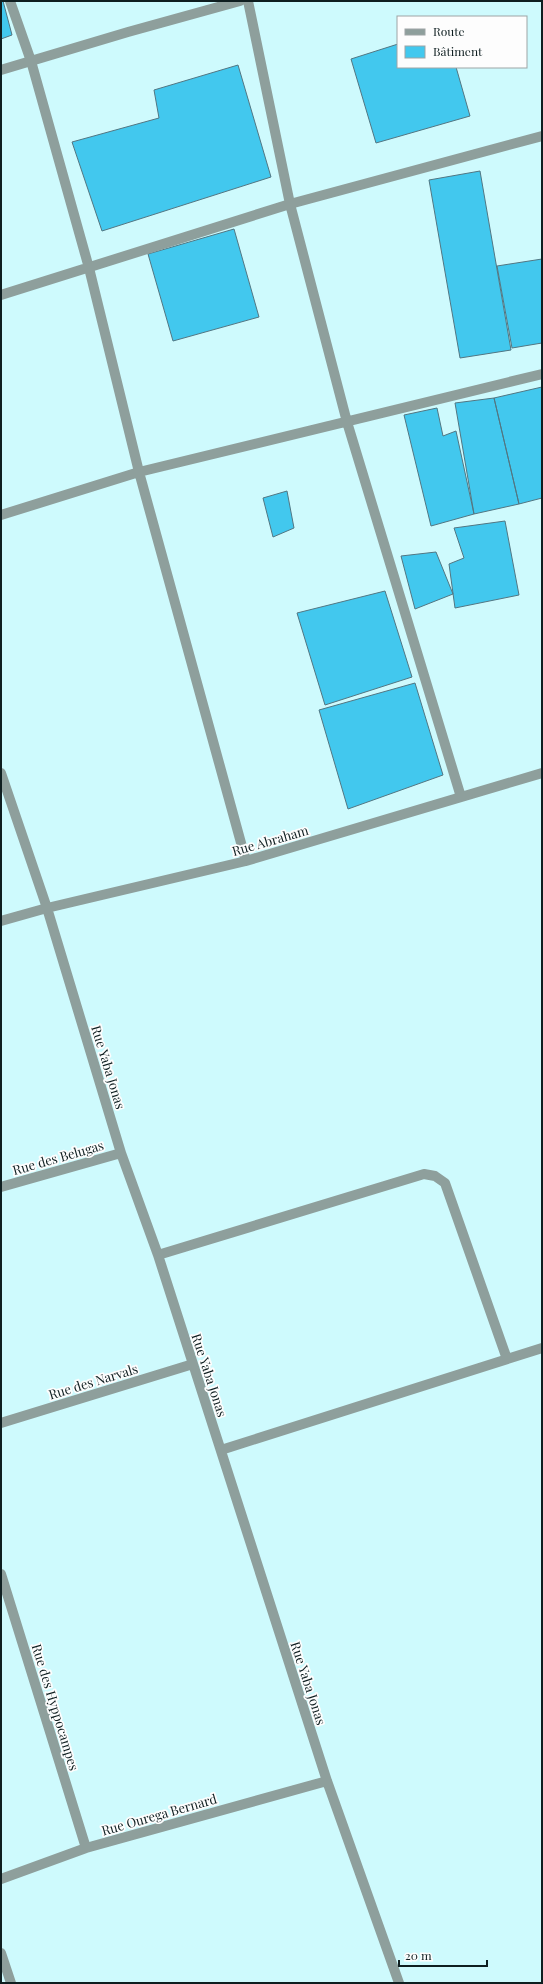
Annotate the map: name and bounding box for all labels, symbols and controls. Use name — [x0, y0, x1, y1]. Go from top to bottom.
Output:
legend — [397, 16, 527, 68]
text: Route — [433, 23, 465, 39]
text: Bâtiment — [433, 43, 483, 59]
street label: Rue Abraham — [230, 821, 311, 859]
street label: Rue Yaba Jonas — [88, 1023, 130, 1111]
street label: Rue des Belugas — [11, 1136, 106, 1178]
street label: Rue Yaba Jonas — [189, 1331, 232, 1419]
street label: Rue des Narvals — [46, 1359, 140, 1403]
street label: Rue Yaba Jonas — [288, 1639, 331, 1727]
street label: Rue des Hyppocampes — [29, 1642, 83, 1773]
street label: Rue Ourega Bernard — [99, 1789, 219, 1839]
scale bar — [399, 1942, 487, 1968]
text: 20 m — [405, 1947, 432, 1963]

